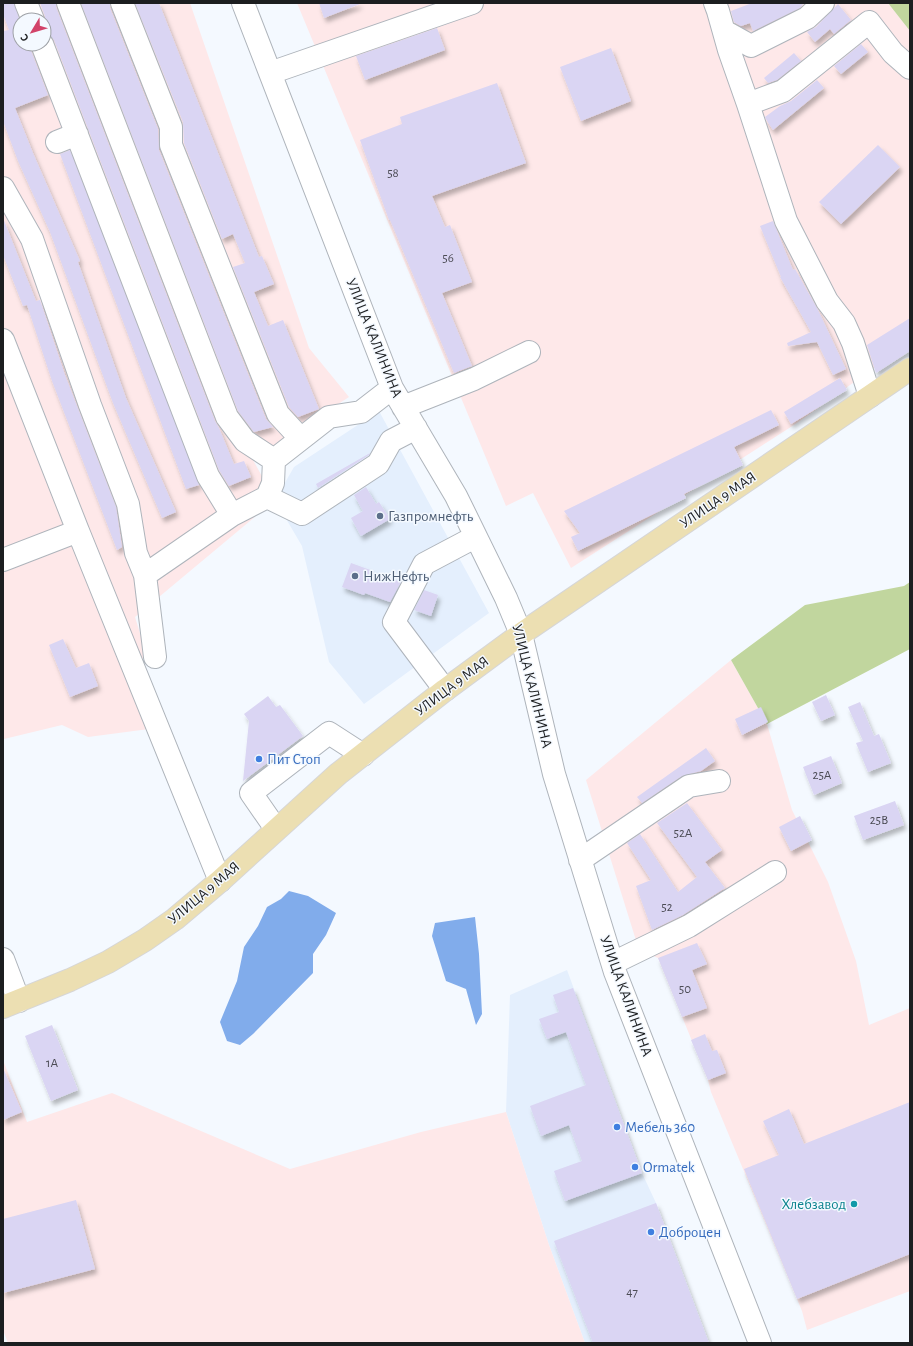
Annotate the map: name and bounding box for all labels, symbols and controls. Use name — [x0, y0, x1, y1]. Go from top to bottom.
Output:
north arrow — [12, 12, 52, 52]
text: С — [18, 32, 31, 44]
house number: 58 — [387, 167, 399, 180]
house number: 56 — [442, 252, 454, 265]
street label: УЛИЦА КАЛИНИНА — [343, 276, 405, 400]
street label: УЛИЦА 9 МАЯ — [677, 469, 759, 531]
place label: Газпромнефть — [388, 509, 474, 524]
marker: Газпромнефть — [375, 511, 385, 521]
place label: НижНефть — [363, 569, 430, 584]
marker: НижНефть — [350, 571, 360, 581]
street label: УЛИЦА КАЛИНИНА — [509, 623, 555, 750]
street label: УЛИЦА 9 МАЯ — [412, 653, 492, 719]
place label: Пит Стоп — [267, 752, 321, 767]
marker: Пит Стоп — [254, 754, 264, 764]
house number: 25А — [813, 769, 832, 782]
house number: 25В — [870, 814, 888, 827]
house number: 52А — [674, 827, 693, 840]
street label: УЛИЦА 9 МАЯ — [165, 859, 243, 927]
house number: 52 — [661, 901, 673, 914]
street label: УЛИЦА КАЛИНИНА — [597, 934, 655, 1058]
house number: 50 — [679, 983, 691, 996]
house number: 1А — [46, 1057, 58, 1070]
place label: Мебель 360 — [625, 1120, 695, 1135]
marker: Мебель 360 — [612, 1122, 622, 1132]
place label: Ormatek — [643, 1160, 695, 1175]
marker: Ormatek — [630, 1162, 640, 1172]
place label: Хлебзавод — [781, 1197, 846, 1212]
marker: Хлебзавод — [849, 1199, 859, 1209]
place label: Доброцен — [659, 1225, 721, 1240]
marker: Доброцен — [646, 1227, 656, 1237]
house number: 47 — [626, 1286, 638, 1299]

